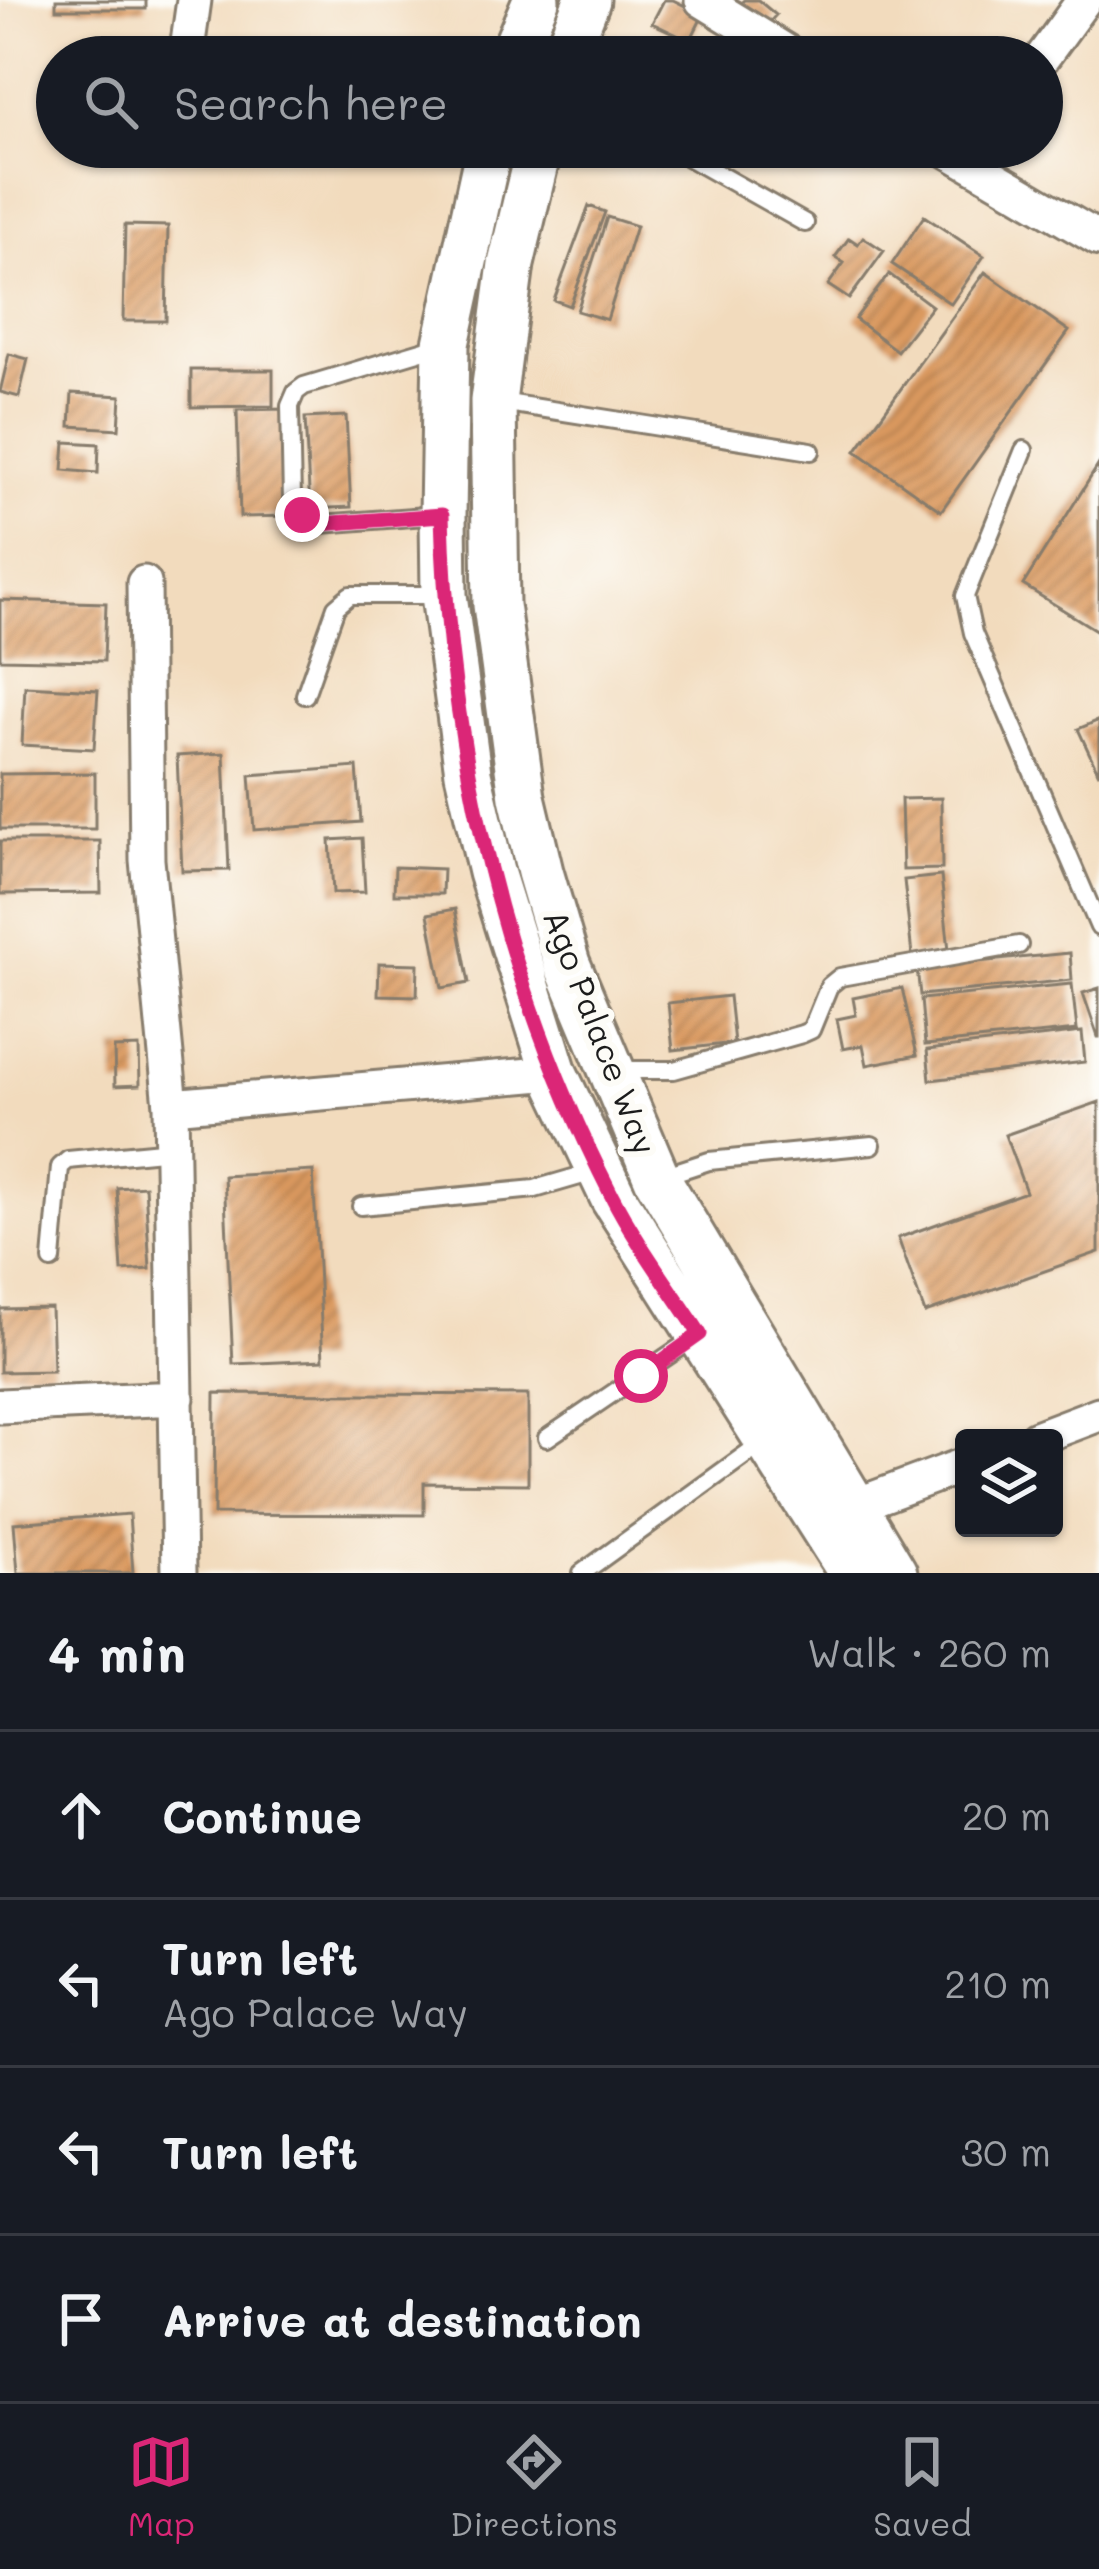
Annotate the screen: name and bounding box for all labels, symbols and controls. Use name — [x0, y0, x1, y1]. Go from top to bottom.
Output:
search box — [36, 36, 1063, 168]
icon: search — [78, 69, 144, 135]
text: Search here — [174, 73, 448, 131]
route end — [275, 488, 329, 542]
street label: Ago Palace Way — [534, 903, 668, 1160]
route start — [614, 1349, 668, 1403]
map controls — [955, 1429, 1063, 1537]
button: layers — [955, 1429, 1063, 1537]
text: 4 min — [48, 1618, 186, 1685]
text: Walk · 260 m — [807, 1626, 1051, 1677]
icon: ahead — [48, 1782, 114, 1848]
text: Continue — [162, 1786, 362, 1844]
text: 20 m — [962, 1789, 1051, 1840]
text: Turn left — [162, 1928, 358, 1986]
icon: left — [48, 1950, 114, 2016]
text: 210 m — [944, 1957, 1051, 2008]
text: Ago Palace Way — [162, 1986, 468, 2037]
icon: left — [48, 2118, 114, 2184]
text: Turn left — [162, 2122, 358, 2180]
text: 30 m — [961, 2125, 1051, 2176]
icon: arrive — [48, 2286, 114, 2352]
text: Arrive at destination — [162, 2290, 642, 2348]
tab: Map — [128, 2429, 195, 2544]
tab: Directions — [450, 2429, 618, 2544]
tab: Saved — [873, 2429, 971, 2544]

